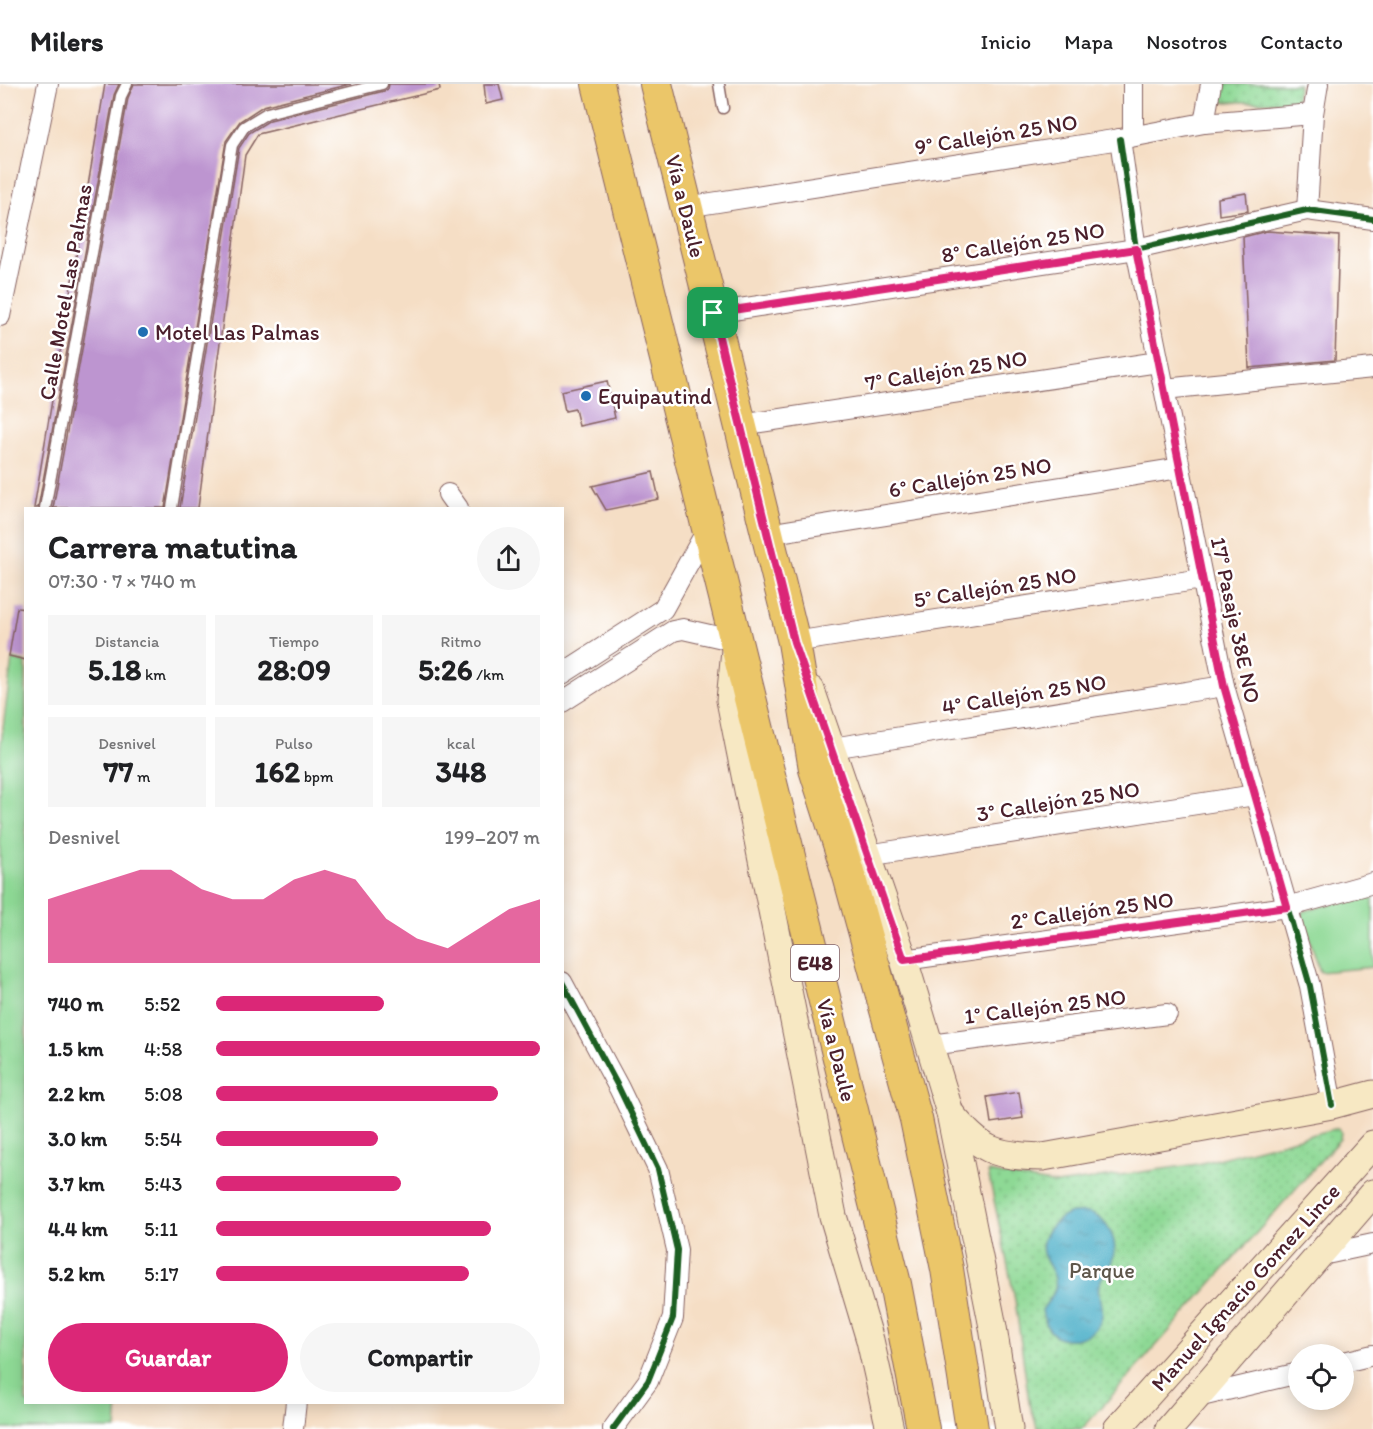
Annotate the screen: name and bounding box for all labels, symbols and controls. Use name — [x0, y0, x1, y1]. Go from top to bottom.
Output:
text: Milers — [30, 24, 104, 58]
text: Inicio — [981, 29, 1031, 54]
text: Mapa — [1064, 29, 1113, 54]
text: Nosotros — [1146, 29, 1227, 54]
text: Contacto — [1260, 29, 1343, 54]
street label: 9° Callejón 25 NO — [913, 108, 1079, 161]
street label: Vía a Daule — [660, 152, 711, 260]
street label: Calle Motel Las Palmas — [33, 182, 98, 402]
street label: 8° Callejón 25 NO — [939, 216, 1107, 269]
pin — [687, 287, 738, 338]
icon: arrive — [696, 296, 729, 329]
place label: Motel Las Palmas — [155, 319, 320, 346]
marker: Motel Las Palmas — [136, 325, 150, 339]
street label: 7° Callejón 25 NO — [863, 344, 1029, 397]
place label: Equipautind — [598, 383, 712, 410]
marker: Equipautind — [579, 389, 593, 403]
street label: 6° Callejón 25 NO — [887, 451, 1053, 504]
text: Carrera matutina — [48, 527, 297, 566]
button: share — [477, 527, 540, 590]
street label: 17° Pasaje 38E NO — [1205, 534, 1266, 706]
street label: 5° Callejón 25 NO — [912, 561, 1078, 614]
text: 07:30 · 7 × 740 m — [48, 569, 196, 593]
text: Distancia — [95, 632, 159, 651]
text: Tiempo — [269, 632, 319, 651]
text: Ritmo — [441, 632, 481, 651]
text: 5.18 — [88, 651, 141, 688]
text: 28:09 — [257, 651, 331, 688]
text: 5:26 — [418, 651, 473, 688]
text: km — [141, 665, 166, 684]
text: /km — [473, 665, 504, 684]
street label: 4° Callejón 25 NO — [940, 668, 1108, 721]
text: Desnivel — [98, 734, 156, 753]
text: Pulso — [275, 734, 313, 753]
text: kcal — [447, 734, 475, 753]
text: 77 — [104, 753, 133, 790]
text: 162 — [255, 753, 300, 790]
text: 348 — [436, 753, 486, 790]
text: m — [133, 767, 150, 786]
text: bpm — [300, 767, 333, 786]
street label: 3° Callejón 25 NO — [975, 775, 1142, 828]
text: Desnivel — [48, 825, 120, 849]
text: 199–207 m — [445, 825, 540, 849]
street label: 2° Callejón 25 NO — [1009, 886, 1175, 935]
road number: E48 — [791, 945, 839, 981]
street label: 1° Callejón 25 NO — [962, 983, 1128, 1030]
text: 740 m — [48, 992, 104, 1016]
text: 5:52 — [144, 992, 180, 1016]
street label: Vía a Daule — [811, 996, 862, 1104]
text: 1.5 km — [48, 1037, 104, 1061]
text: 4:58 — [144, 1037, 182, 1061]
text: 2.2 km — [48, 1082, 105, 1106]
text: 5:08 — [144, 1082, 183, 1106]
text: 3.0 km — [48, 1127, 107, 1151]
text: 5:54 — [144, 1127, 182, 1151]
text: 3.7 km — [48, 1172, 105, 1196]
text: 5:43 — [144, 1172, 182, 1196]
street label: Manuel Ignacio Gomez Lince — [1145, 1178, 1346, 1397]
text: 4.4 km — [48, 1217, 108, 1241]
text: 5:11 — [144, 1217, 178, 1241]
park label: Parque — [1069, 1257, 1135, 1284]
text: 5.2 km — [48, 1262, 105, 1286]
text: 5:17 — [144, 1262, 179, 1286]
button: Guardar — [48, 1323, 288, 1392]
button: Compartir — [300, 1323, 540, 1392]
map controls — [1288, 1344, 1354, 1410]
button: locate — [1288, 1344, 1354, 1410]

